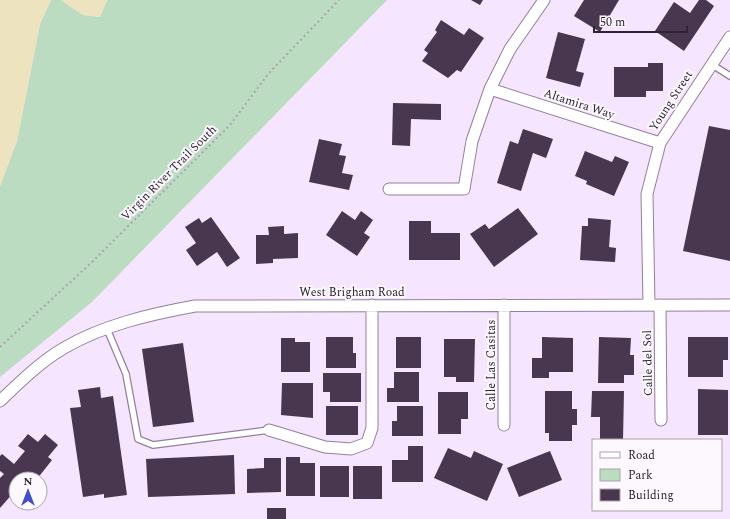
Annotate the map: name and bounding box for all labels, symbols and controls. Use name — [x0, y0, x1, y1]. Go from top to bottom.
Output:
scale bar — [594, 8, 687, 34]
text: 50 m — [600, 13, 625, 32]
street label: Young Street — [644, 67, 698, 135]
street label: Altamira Way — [541, 84, 618, 125]
street label: Virgin River Trail South — [117, 121, 221, 225]
street label: West Brigham Road — [299, 283, 405, 302]
street label: Calle Las Casitas — [482, 320, 501, 410]
street label: Calle del Sol — [638, 330, 658, 396]
legend — [592, 439, 722, 511]
text: Road — [628, 446, 655, 465]
text: Park — [628, 466, 653, 485]
north arrow — [8, 471, 48, 511]
text: N — [24, 473, 33, 490]
text: Building — [628, 486, 674, 505]

